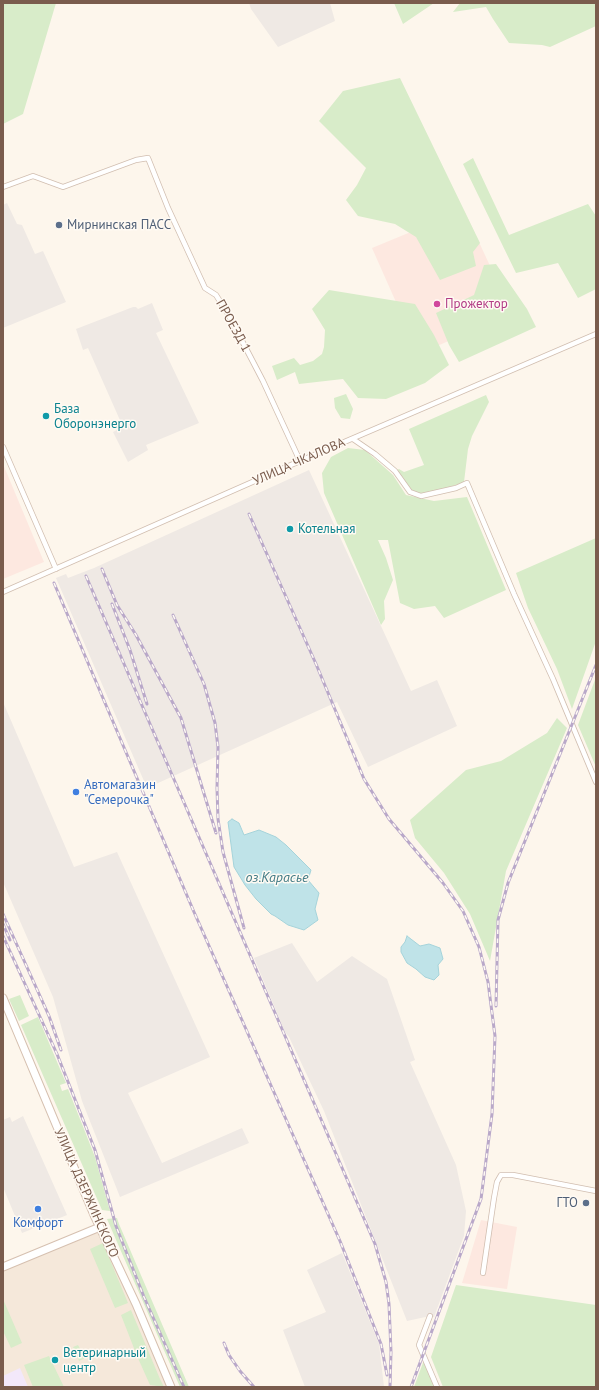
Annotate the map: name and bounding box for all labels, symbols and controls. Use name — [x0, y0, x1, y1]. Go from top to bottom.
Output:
place label: Мирнинская ПАСС — [67, 217, 171, 233]
marker: Мирнинская ПАСС — [54, 220, 64, 230]
place label: Прожектор — [445, 296, 508, 312]
street label: ПРОЕЗД 1 — [212, 297, 254, 355]
marker: Прожектор — [432, 299, 442, 309]
place label: База Оборонэнерго — [54, 401, 136, 432]
marker: База Оборонэнерго — [41, 411, 51, 421]
street label: УЛИЦА ЧКАЛОВА — [250, 435, 348, 489]
place label: Котельная — [298, 521, 355, 537]
marker: Котельная — [285, 524, 295, 534]
place label: Автомагазин "Семерочка" — [84, 777, 156, 808]
marker: Автомагазин "Семерочка" — [71, 787, 81, 797]
water label: оз.Карасье — [246, 870, 308, 886]
street label: УЛИЦА ДЗЕРЖИНСКОГО — [50, 1126, 122, 1260]
place label: ГТО — [556, 1195, 578, 1211]
marker: ГТО — [581, 1198, 591, 1208]
marker: Комфорт — [33, 1204, 43, 1214]
place label: Комфорт — [13, 1215, 63, 1231]
place label: Ветеринарный центр — [63, 1345, 146, 1376]
marker: Ветеринарный центр — [50, 1355, 60, 1365]

